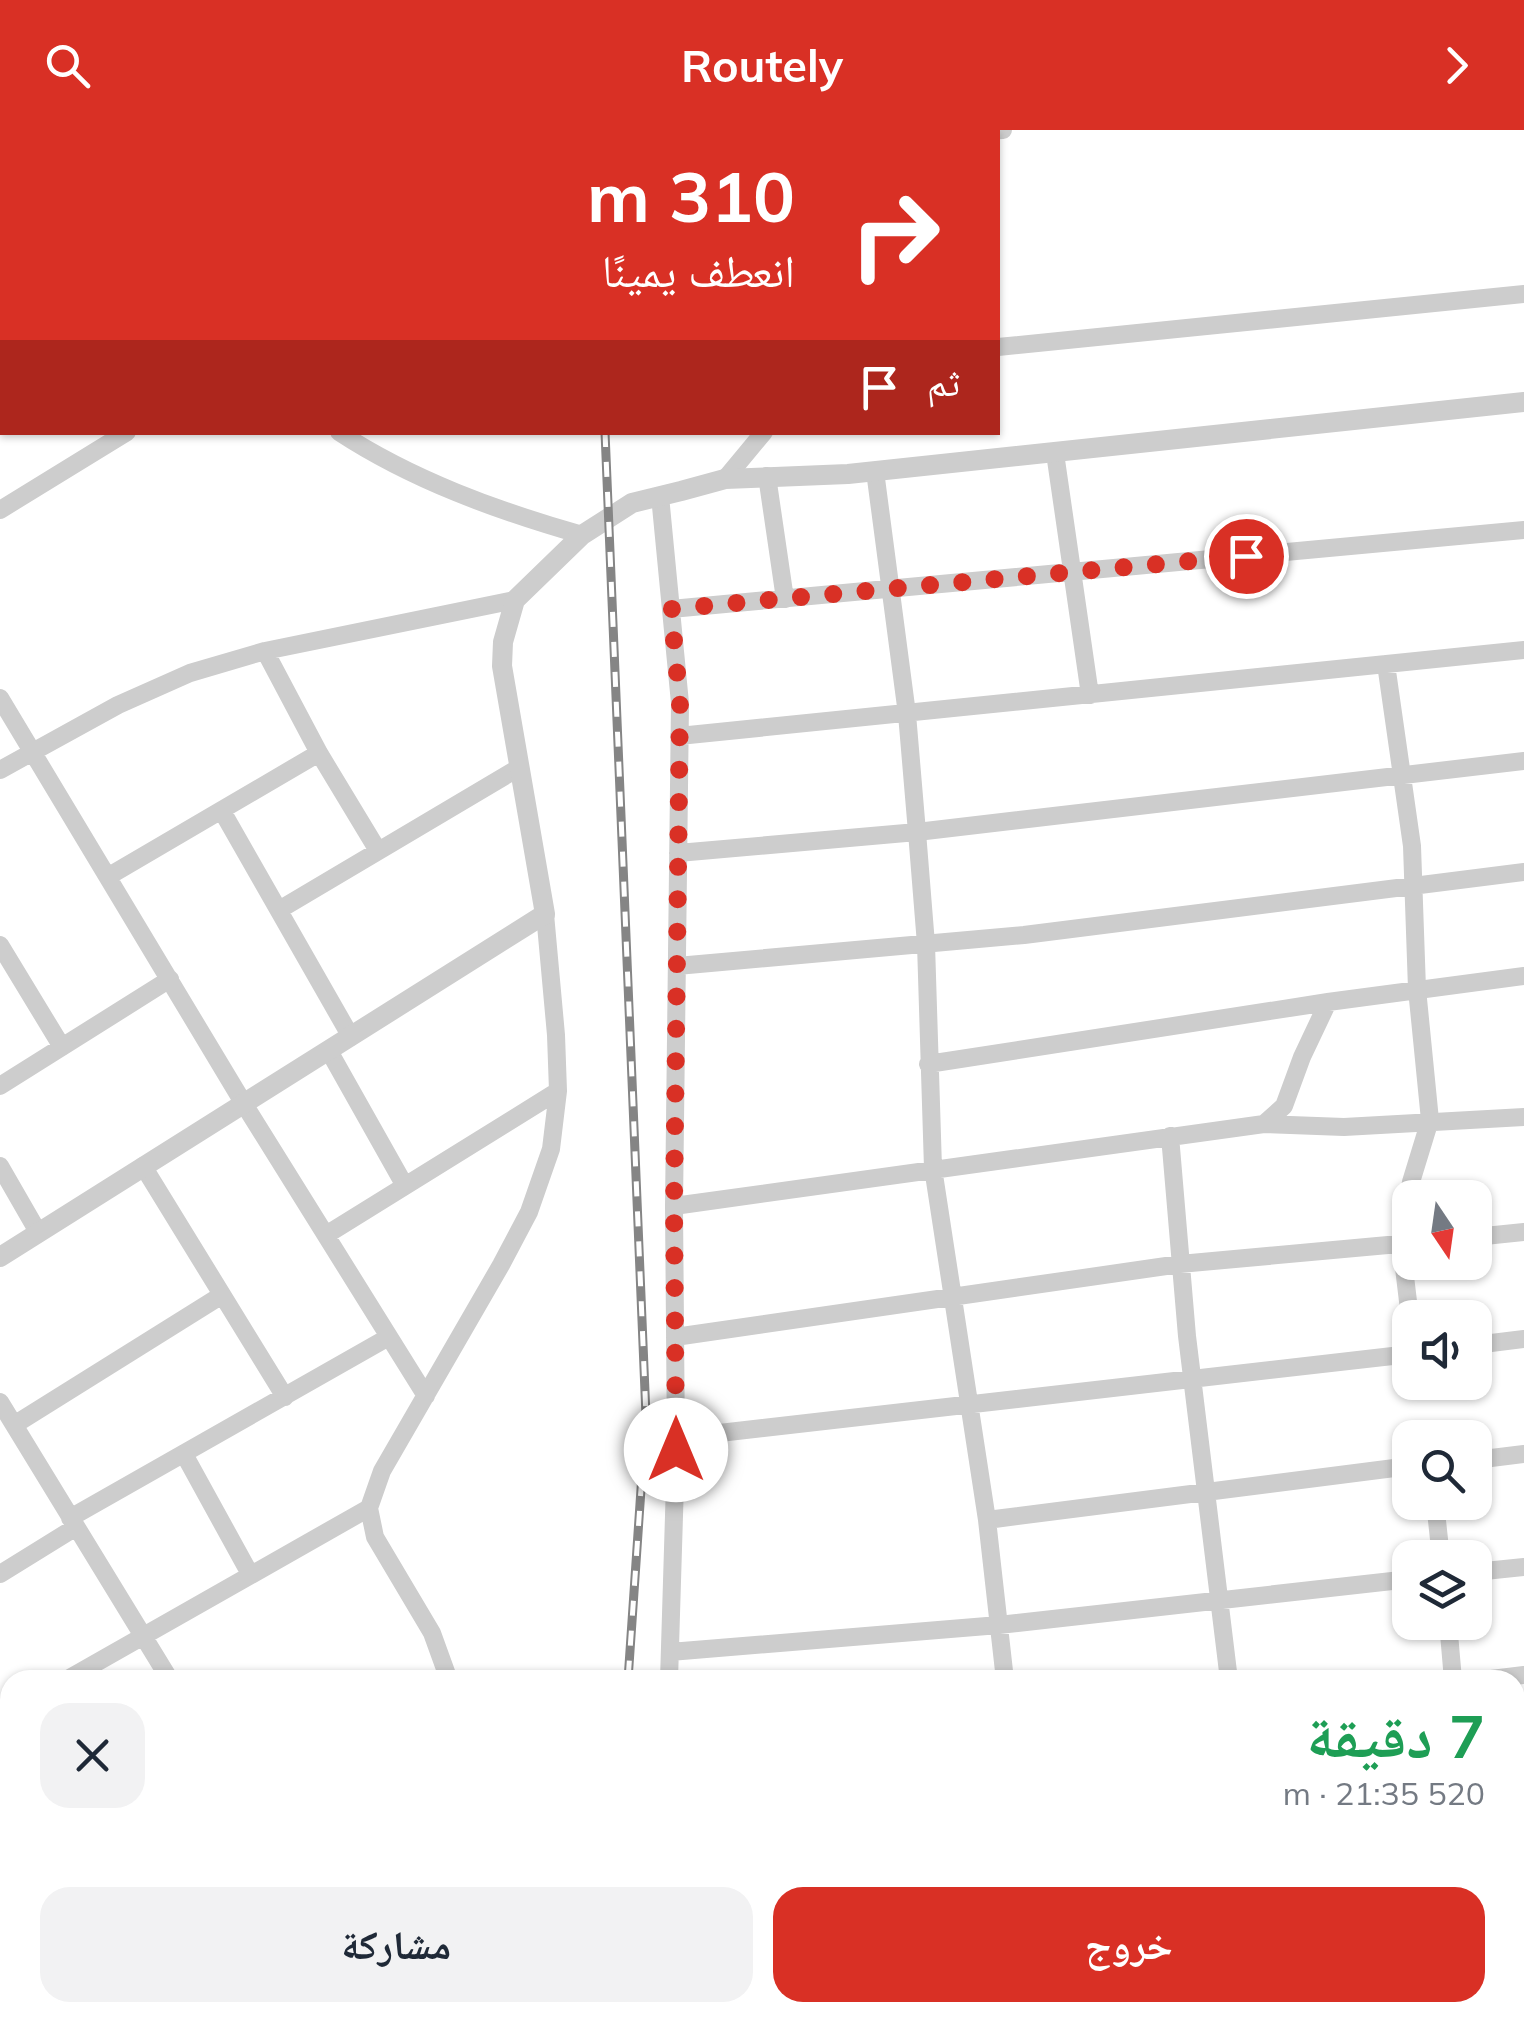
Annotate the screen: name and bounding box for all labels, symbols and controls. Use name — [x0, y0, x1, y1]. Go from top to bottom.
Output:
text: Routely — [681, 37, 843, 93]
icon: search — [40, 38, 95, 93]
icon: forward — [1429, 38, 1484, 93]
text: 310 m — [587, 152, 795, 240]
icon: right — [830, 170, 960, 300]
text: انعطف يمينًا — [602, 242, 795, 298]
text: ثم — [927, 358, 960, 406]
icon: arrive — [852, 360, 907, 415]
pin — [1204, 514, 1289, 599]
icon: arrive — [1219, 529, 1274, 584]
north arrow — [1392, 1180, 1492, 1280]
map controls — [1392, 1180, 1492, 1640]
button: sound — [1392, 1300, 1492, 1400]
position arrow — [624, 1398, 728, 1502]
button: search — [1392, 1420, 1492, 1520]
button: layers — [1392, 1540, 1492, 1640]
text: 7 دقيقة — [1307, 1698, 1485, 1773]
button: close — [40, 1703, 145, 1808]
text: 520 m · 21:35 — [1283, 1773, 1485, 1813]
button: مشاركة — [40, 1887, 753, 2002]
button: خروج — [773, 1887, 1485, 2002]

